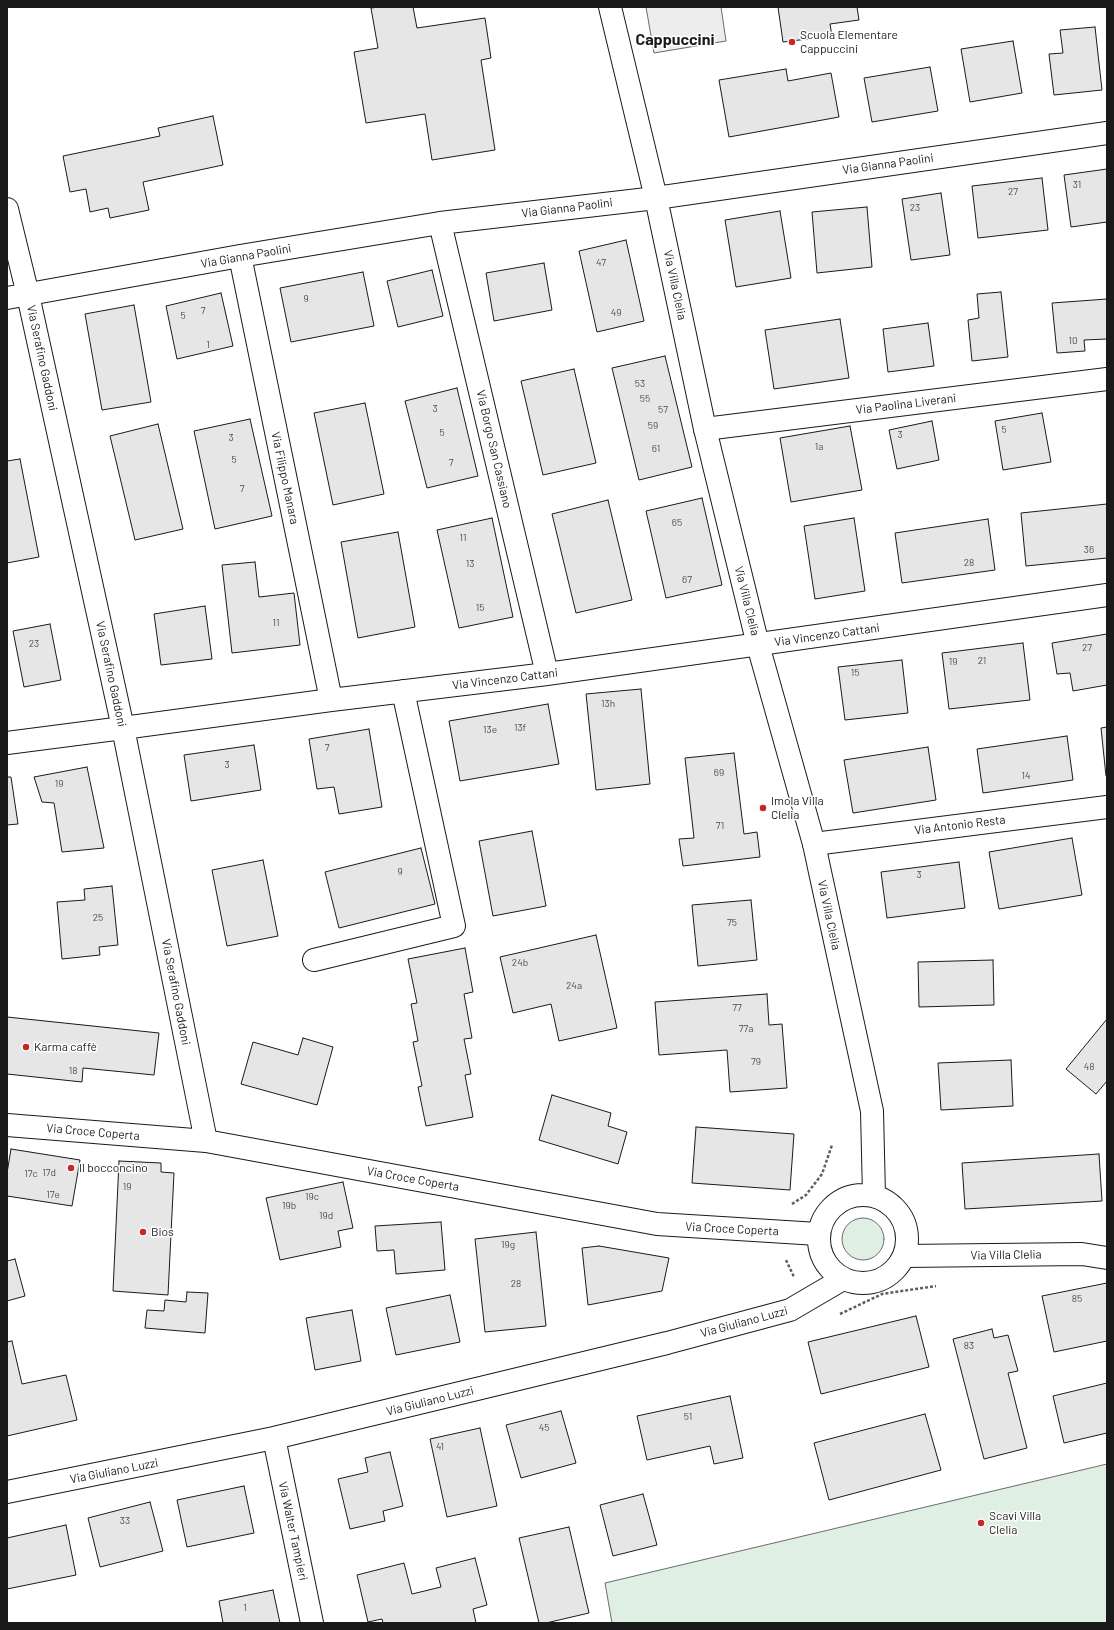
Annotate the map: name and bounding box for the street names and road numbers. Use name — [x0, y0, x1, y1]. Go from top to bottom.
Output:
street label: Via Gianna Paolini — [842, 150, 934, 178]
street label: Via Gianna Paolini — [521, 195, 613, 221]
street label: Via Gianna Paolini — [200, 241, 292, 271]
street label: Via Villa Clelia — [661, 249, 689, 321]
street label: Via Serafino Gaddoni — [24, 304, 60, 412]
street label: Via Borgo San Cassiano — [473, 388, 515, 510]
street label: Via Paolina Liverani — [855, 391, 957, 417]
street label: Via Filippo Manara — [268, 430, 302, 526]
street label: Via Villa Clelia — [731, 565, 763, 637]
street label: Via Serafino Gaddoni — [93, 620, 129, 728]
street label: Via Vincenzo Cattani — [773, 620, 881, 650]
street label: Via Vincenzo Cattani — [451, 665, 559, 693]
street label: Via Antonio Resta — [914, 812, 1006, 838]
street label: Via Villa Clelia — [815, 879, 843, 951]
street label: Via Serafino Gaddoni — [159, 938, 193, 1046]
street label: Via Croce Coperta — [46, 1121, 140, 1143]
street label: Via Croce Coperta — [366, 1164, 460, 1194]
street label: Via Croce Coperta — [685, 1219, 779, 1239]
street label: Via Villa Clelia — [970, 1247, 1042, 1263]
street label: Via Giuliano Luzzi — [699, 1303, 789, 1341]
street label: Via Giuliano Luzzi — [385, 1383, 475, 1419]
street label: Via Giuliano Luzzi — [69, 1455, 159, 1487]
street label: Via Walter Tampieri — [275, 1480, 311, 1582]

